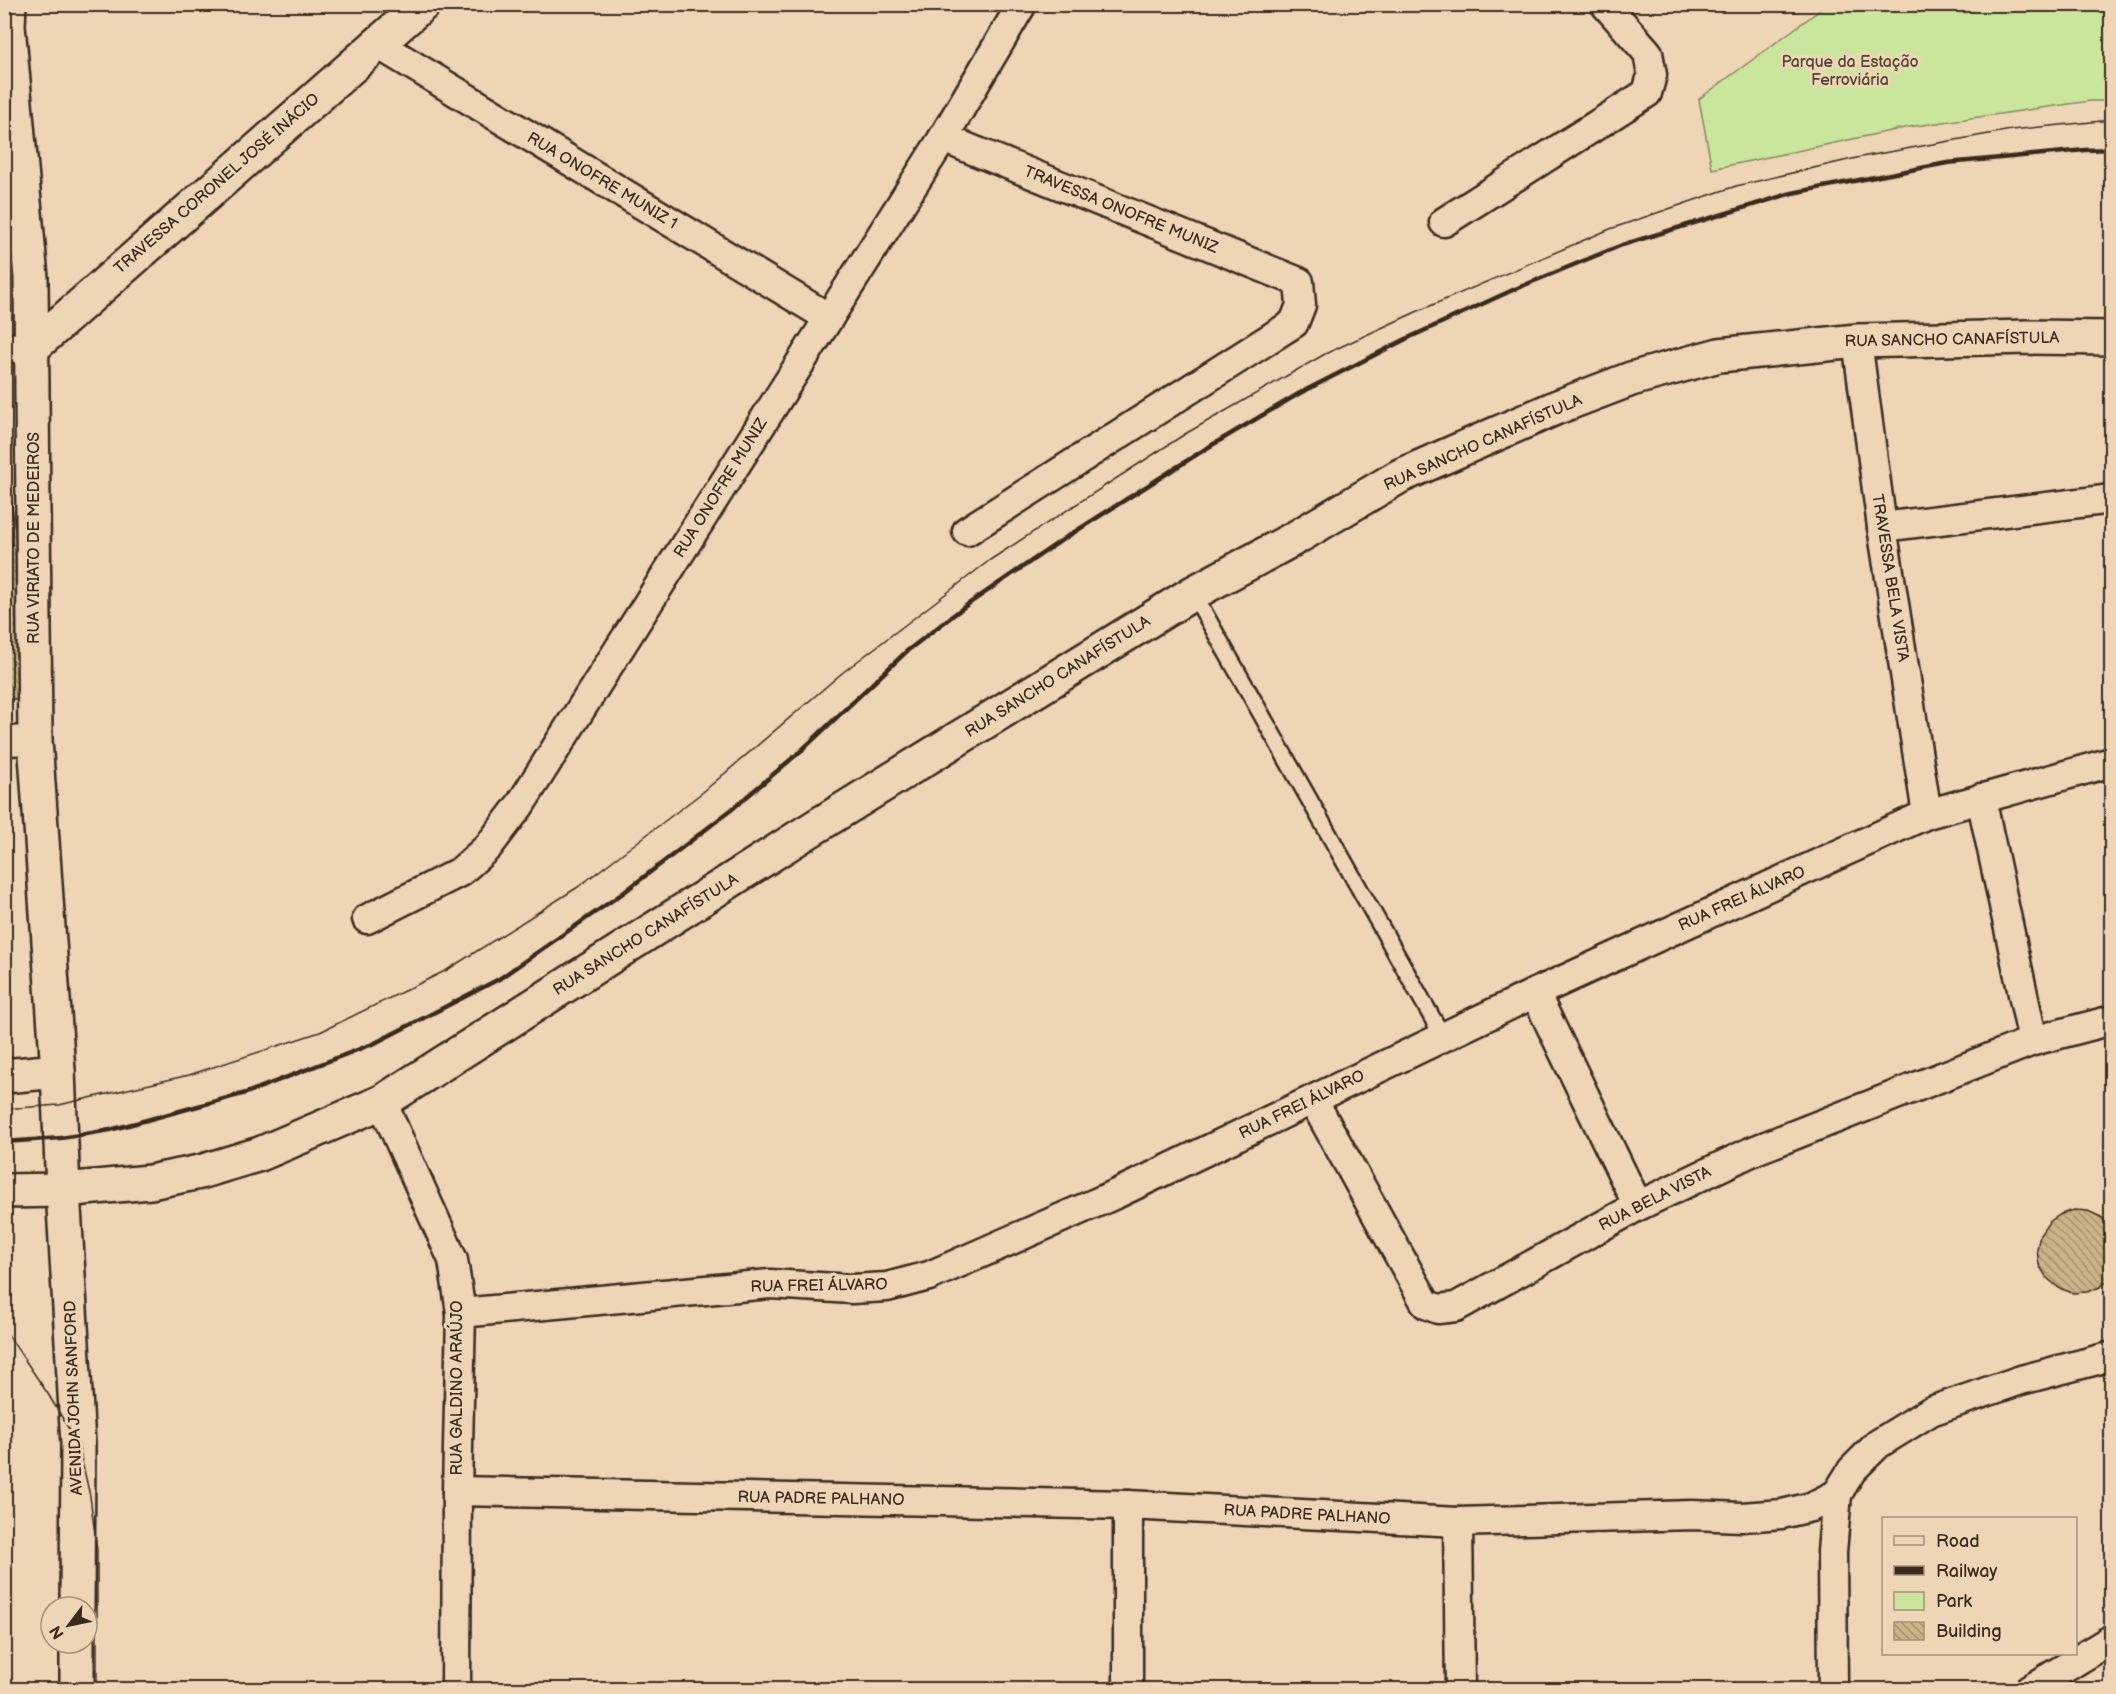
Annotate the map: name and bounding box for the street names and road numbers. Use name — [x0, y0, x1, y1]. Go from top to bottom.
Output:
street label: TRAVESSA CORONEL JOSÉ INÁCIO — [109, 88, 323, 278]
street label: RUA ONOFRE MUNIZ 1 — [523, 129, 681, 233]
street label: TRAVESSA ONOFRE MUNIZ — [1021, 162, 1221, 258]
street label: RUA SANCHO CANAFÍSTULA — [1844, 327, 2060, 351]
street label: RUA SANCHO CANAFÍSTULA — [1380, 389, 1585, 495]
street label: RUA ONOFRE MUNIZ — [670, 414, 772, 561]
street label: RUA VIRIATO DE MEDEIROS — [25, 432, 44, 644]
street label: TRAVESSA BELA VISTA — [1867, 493, 1913, 663]
street label: RUA SANCHO CANAFÍSTULA — [961, 610, 1154, 742]
street label: RUA FREI ÁLVARO — [1675, 861, 1809, 936]
street label: RUA SANCHO CANAFÍSTULA — [549, 868, 742, 1000]
street label: RUA FREI ÁLVARO — [1235, 1065, 1368, 1144]
street label: RUA BELA VISTA — [1596, 1162, 1714, 1235]
street label: RUA FREI ÁLVARO — [750, 1273, 888, 1297]
street label: AVENIDA JOHN SANFORD — [61, 1300, 87, 1496]
street label: RUA GALDINO ARAÚJO — [446, 1300, 467, 1476]
street label: RUA PADRE PALHANO — [737, 1488, 905, 1510]
street label: RUA PADRE PALHANO — [1223, 1501, 1391, 1529]

